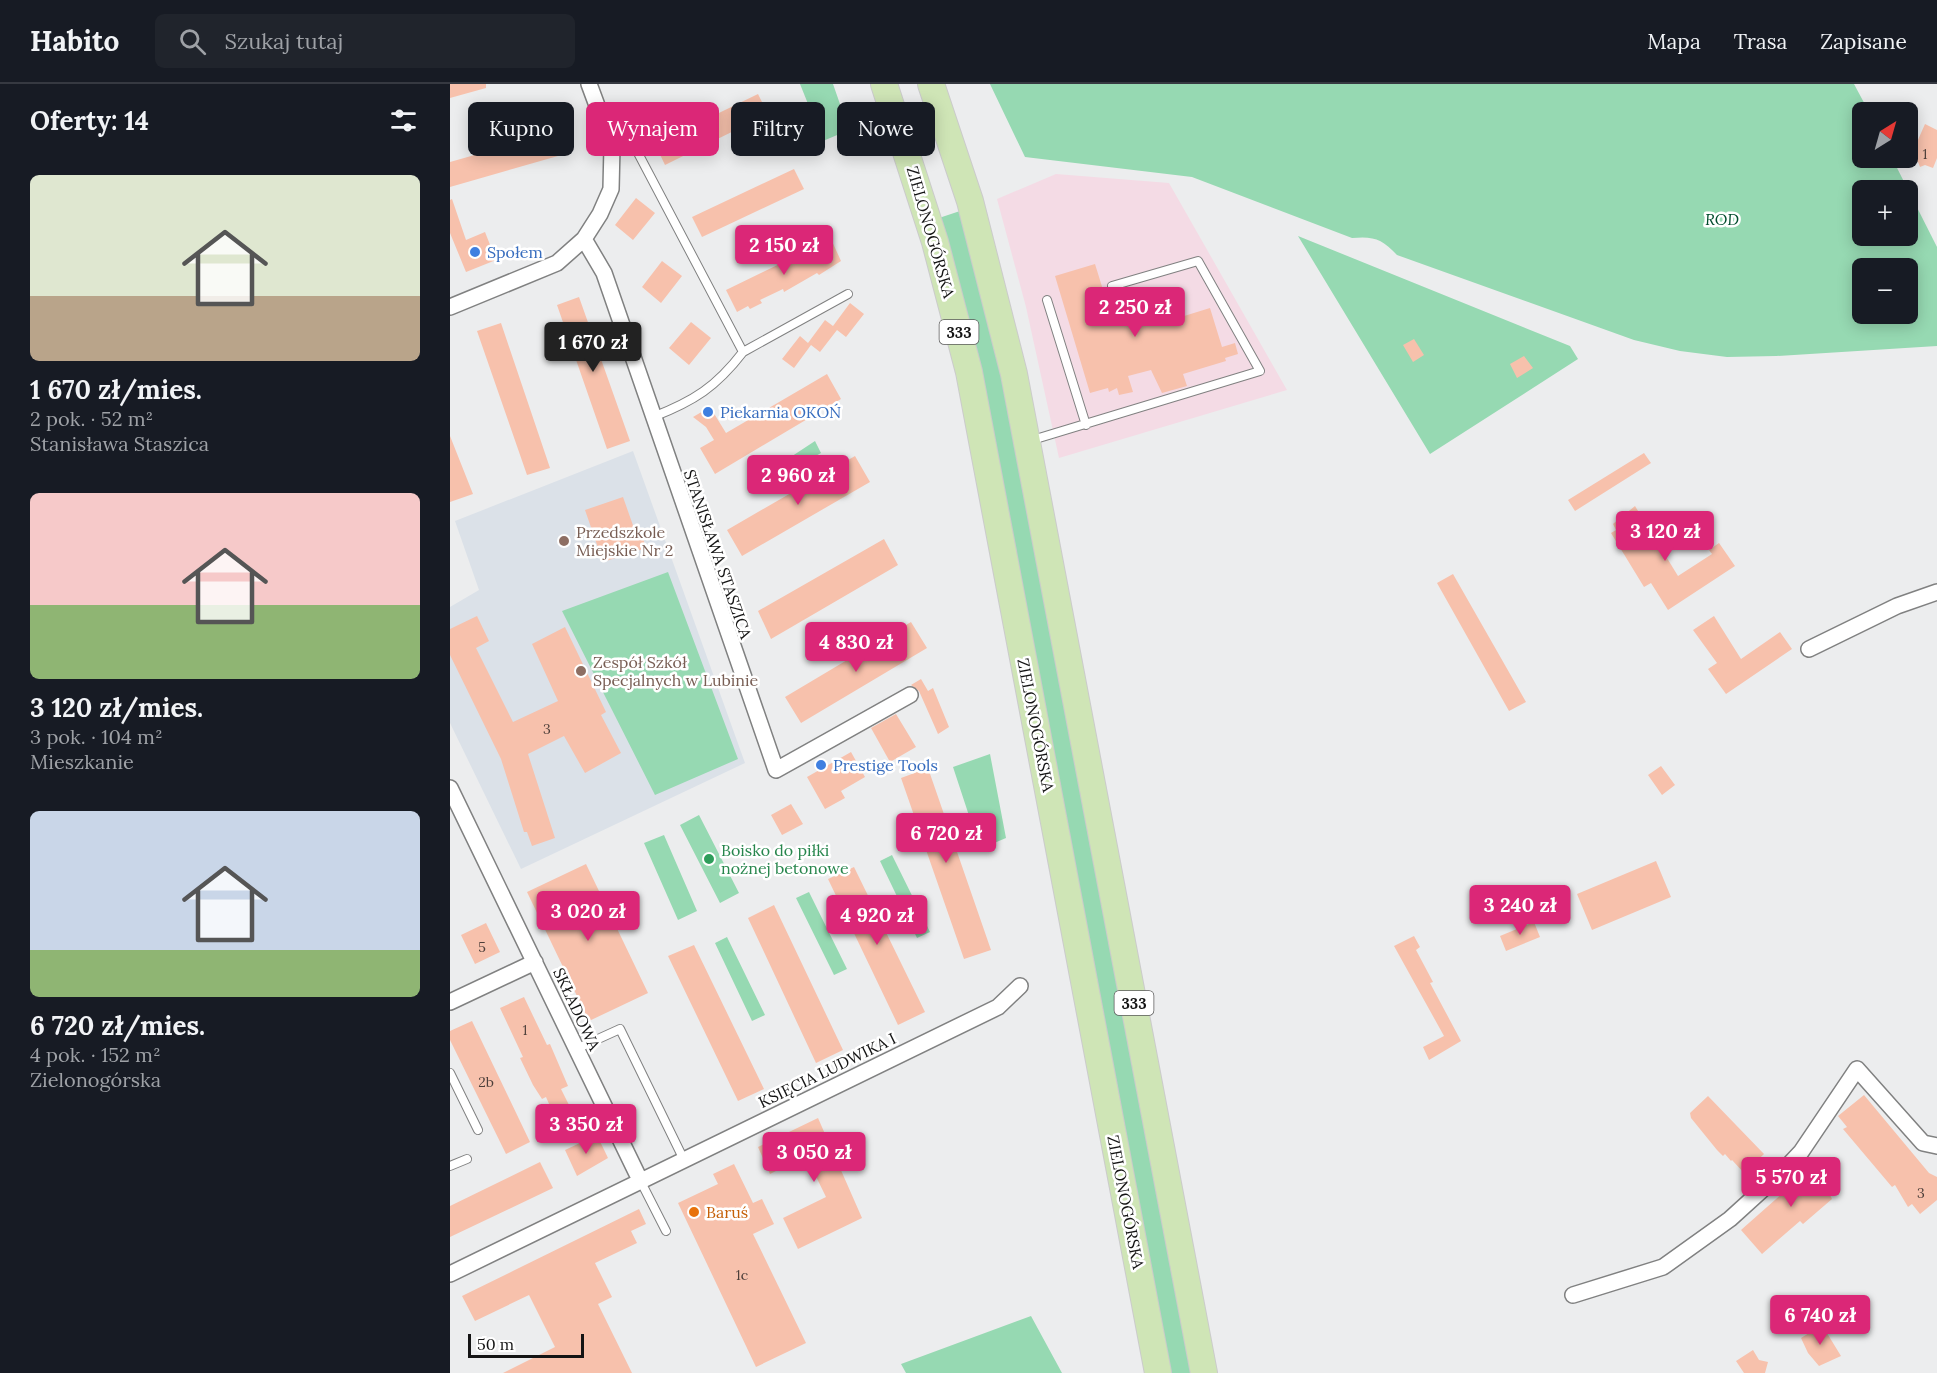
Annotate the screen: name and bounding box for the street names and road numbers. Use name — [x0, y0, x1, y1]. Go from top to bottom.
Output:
street label: ZIELONOGÓRSKA — [903, 164, 960, 301]
road number: 333 — [940, 320, 978, 344]
street label: STANISŁAWA STASZICA — [680, 467, 757, 642]
street label: ZIELONOGÓRSKA — [1013, 656, 1059, 795]
street label: SKŁADOWA — [549, 964, 605, 1055]
road number: 333 — [1114, 991, 1154, 1015]
street label: KSIĘCIA LUDWIKA I — [755, 1028, 899, 1112]
street label: ZIELONOGÓRSKA — [1103, 1133, 1149, 1272]

